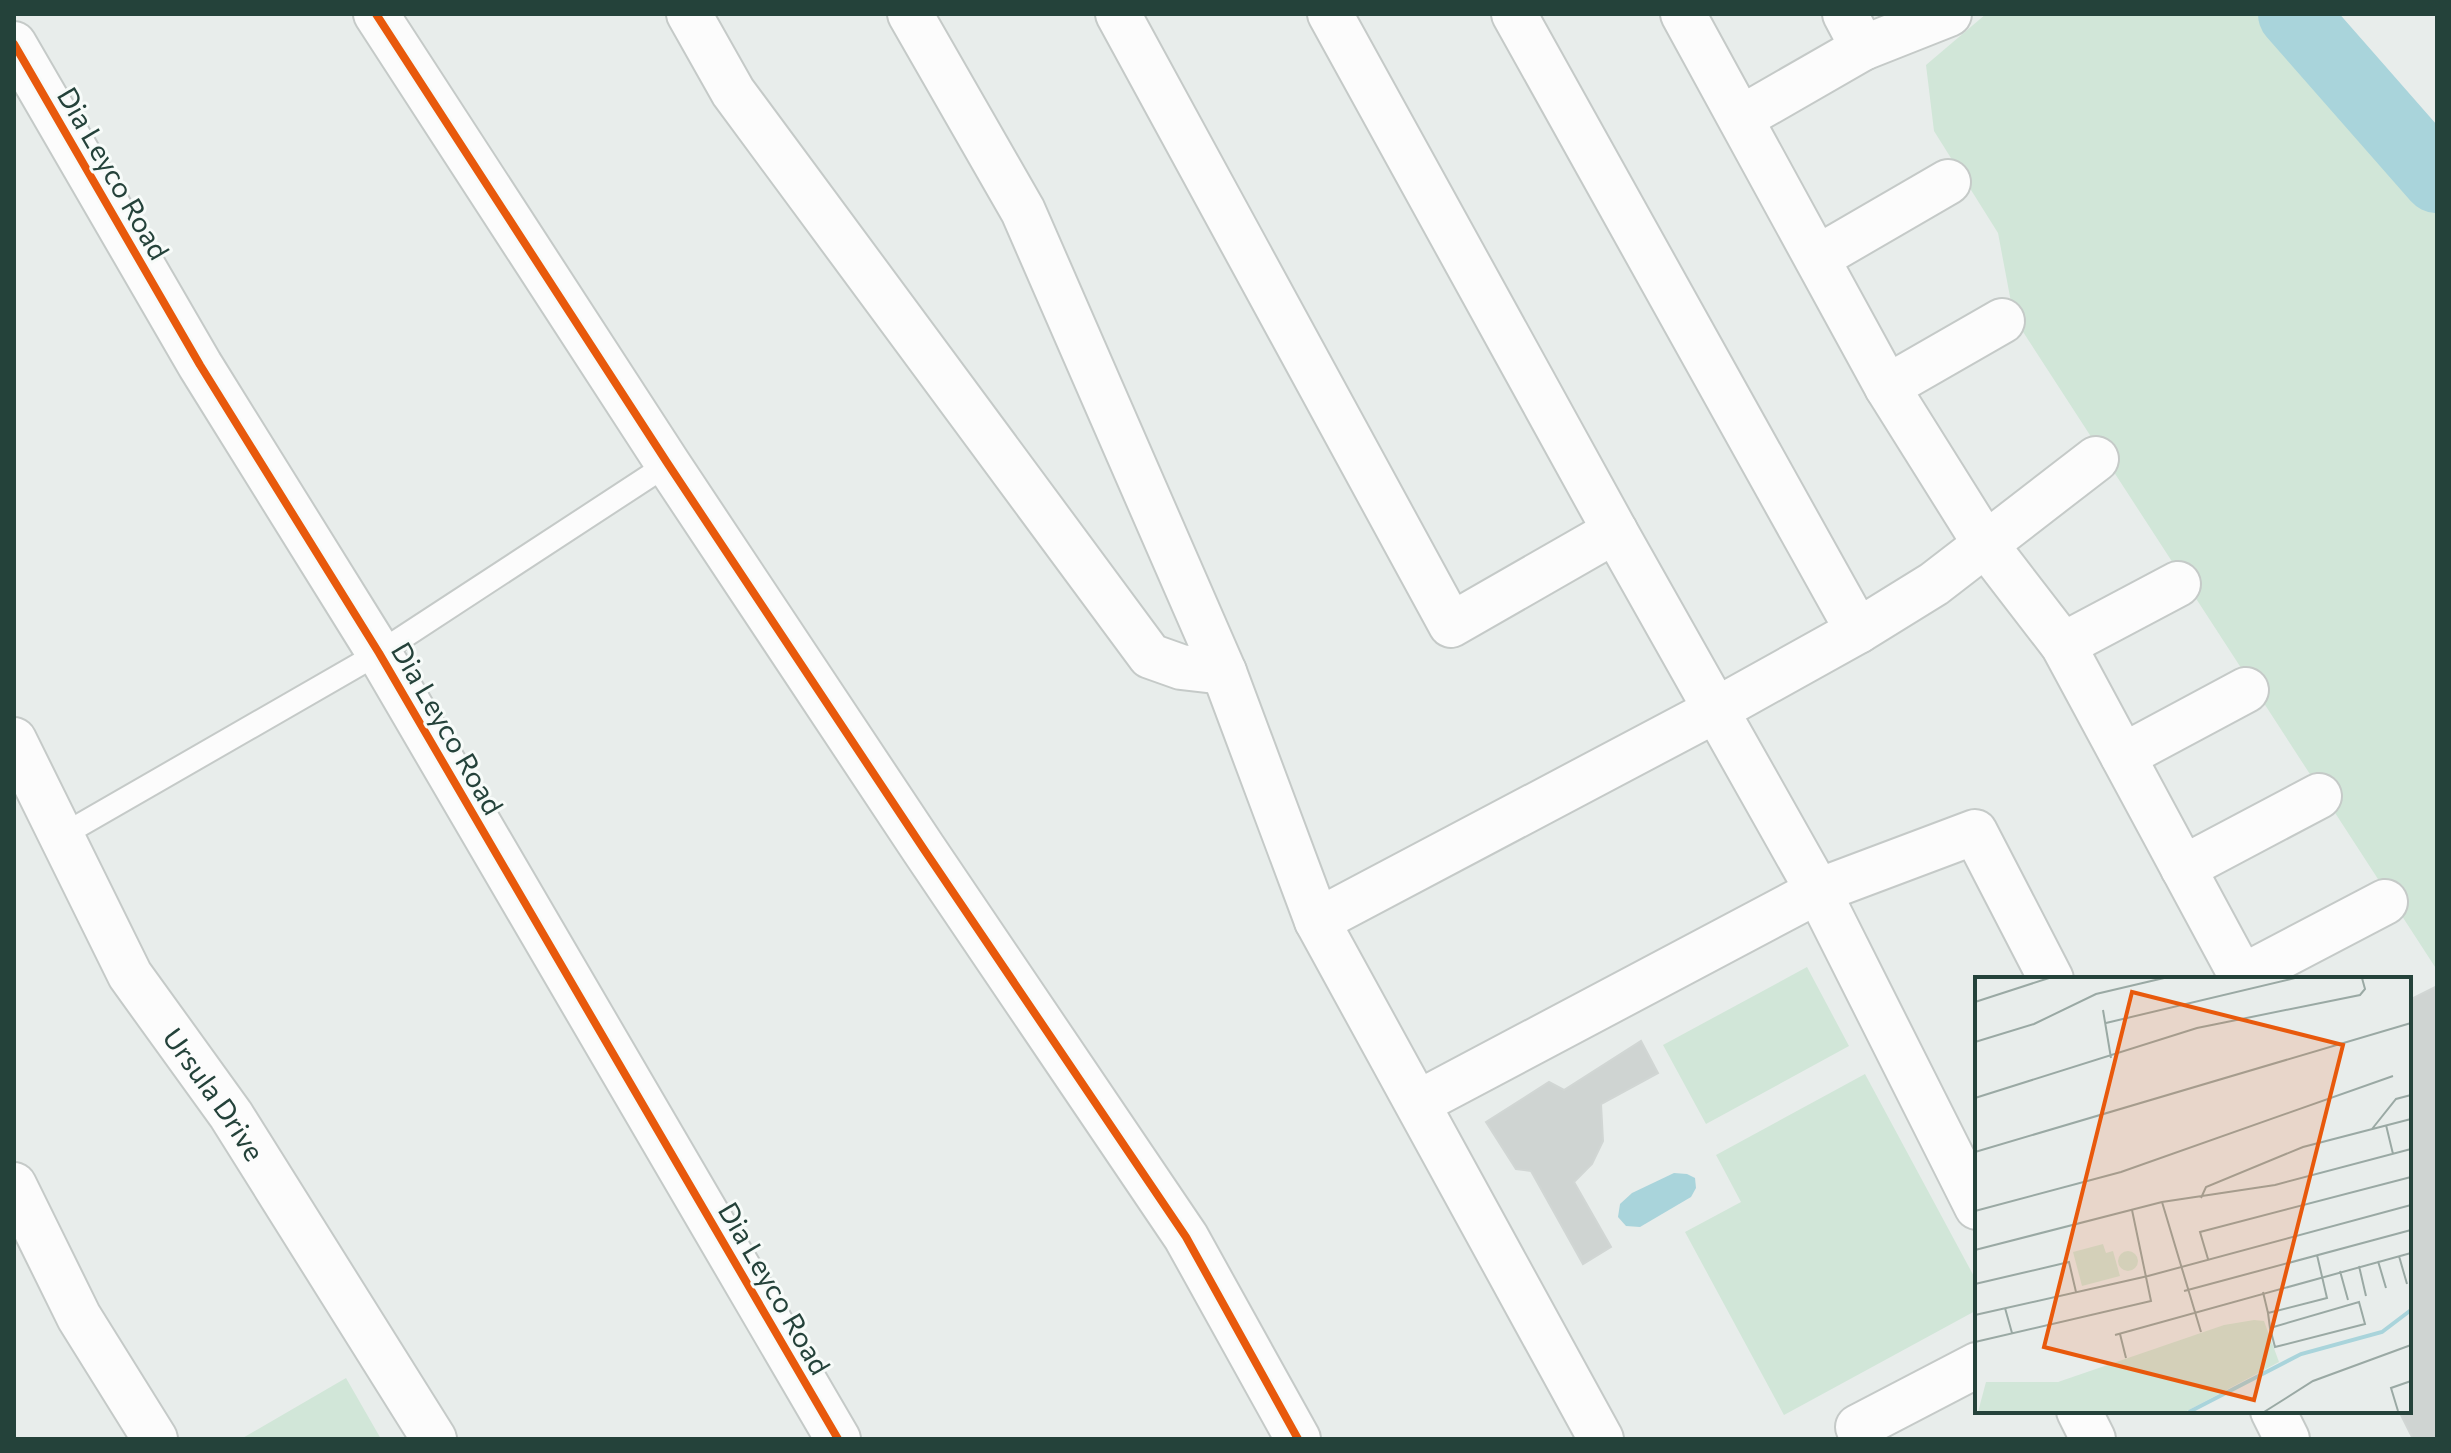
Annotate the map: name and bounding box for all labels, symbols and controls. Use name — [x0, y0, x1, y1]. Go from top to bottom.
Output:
street label: Dia Leyco Road — [51, 81, 177, 265]
street label: Dia Leyco Road — [385, 636, 511, 820]
inset map — [1975, 977, 2411, 1413]
street label: Ursula Drive — [156, 1021, 272, 1167]
street label: Dia Leyco Road — [712, 1196, 838, 1380]

